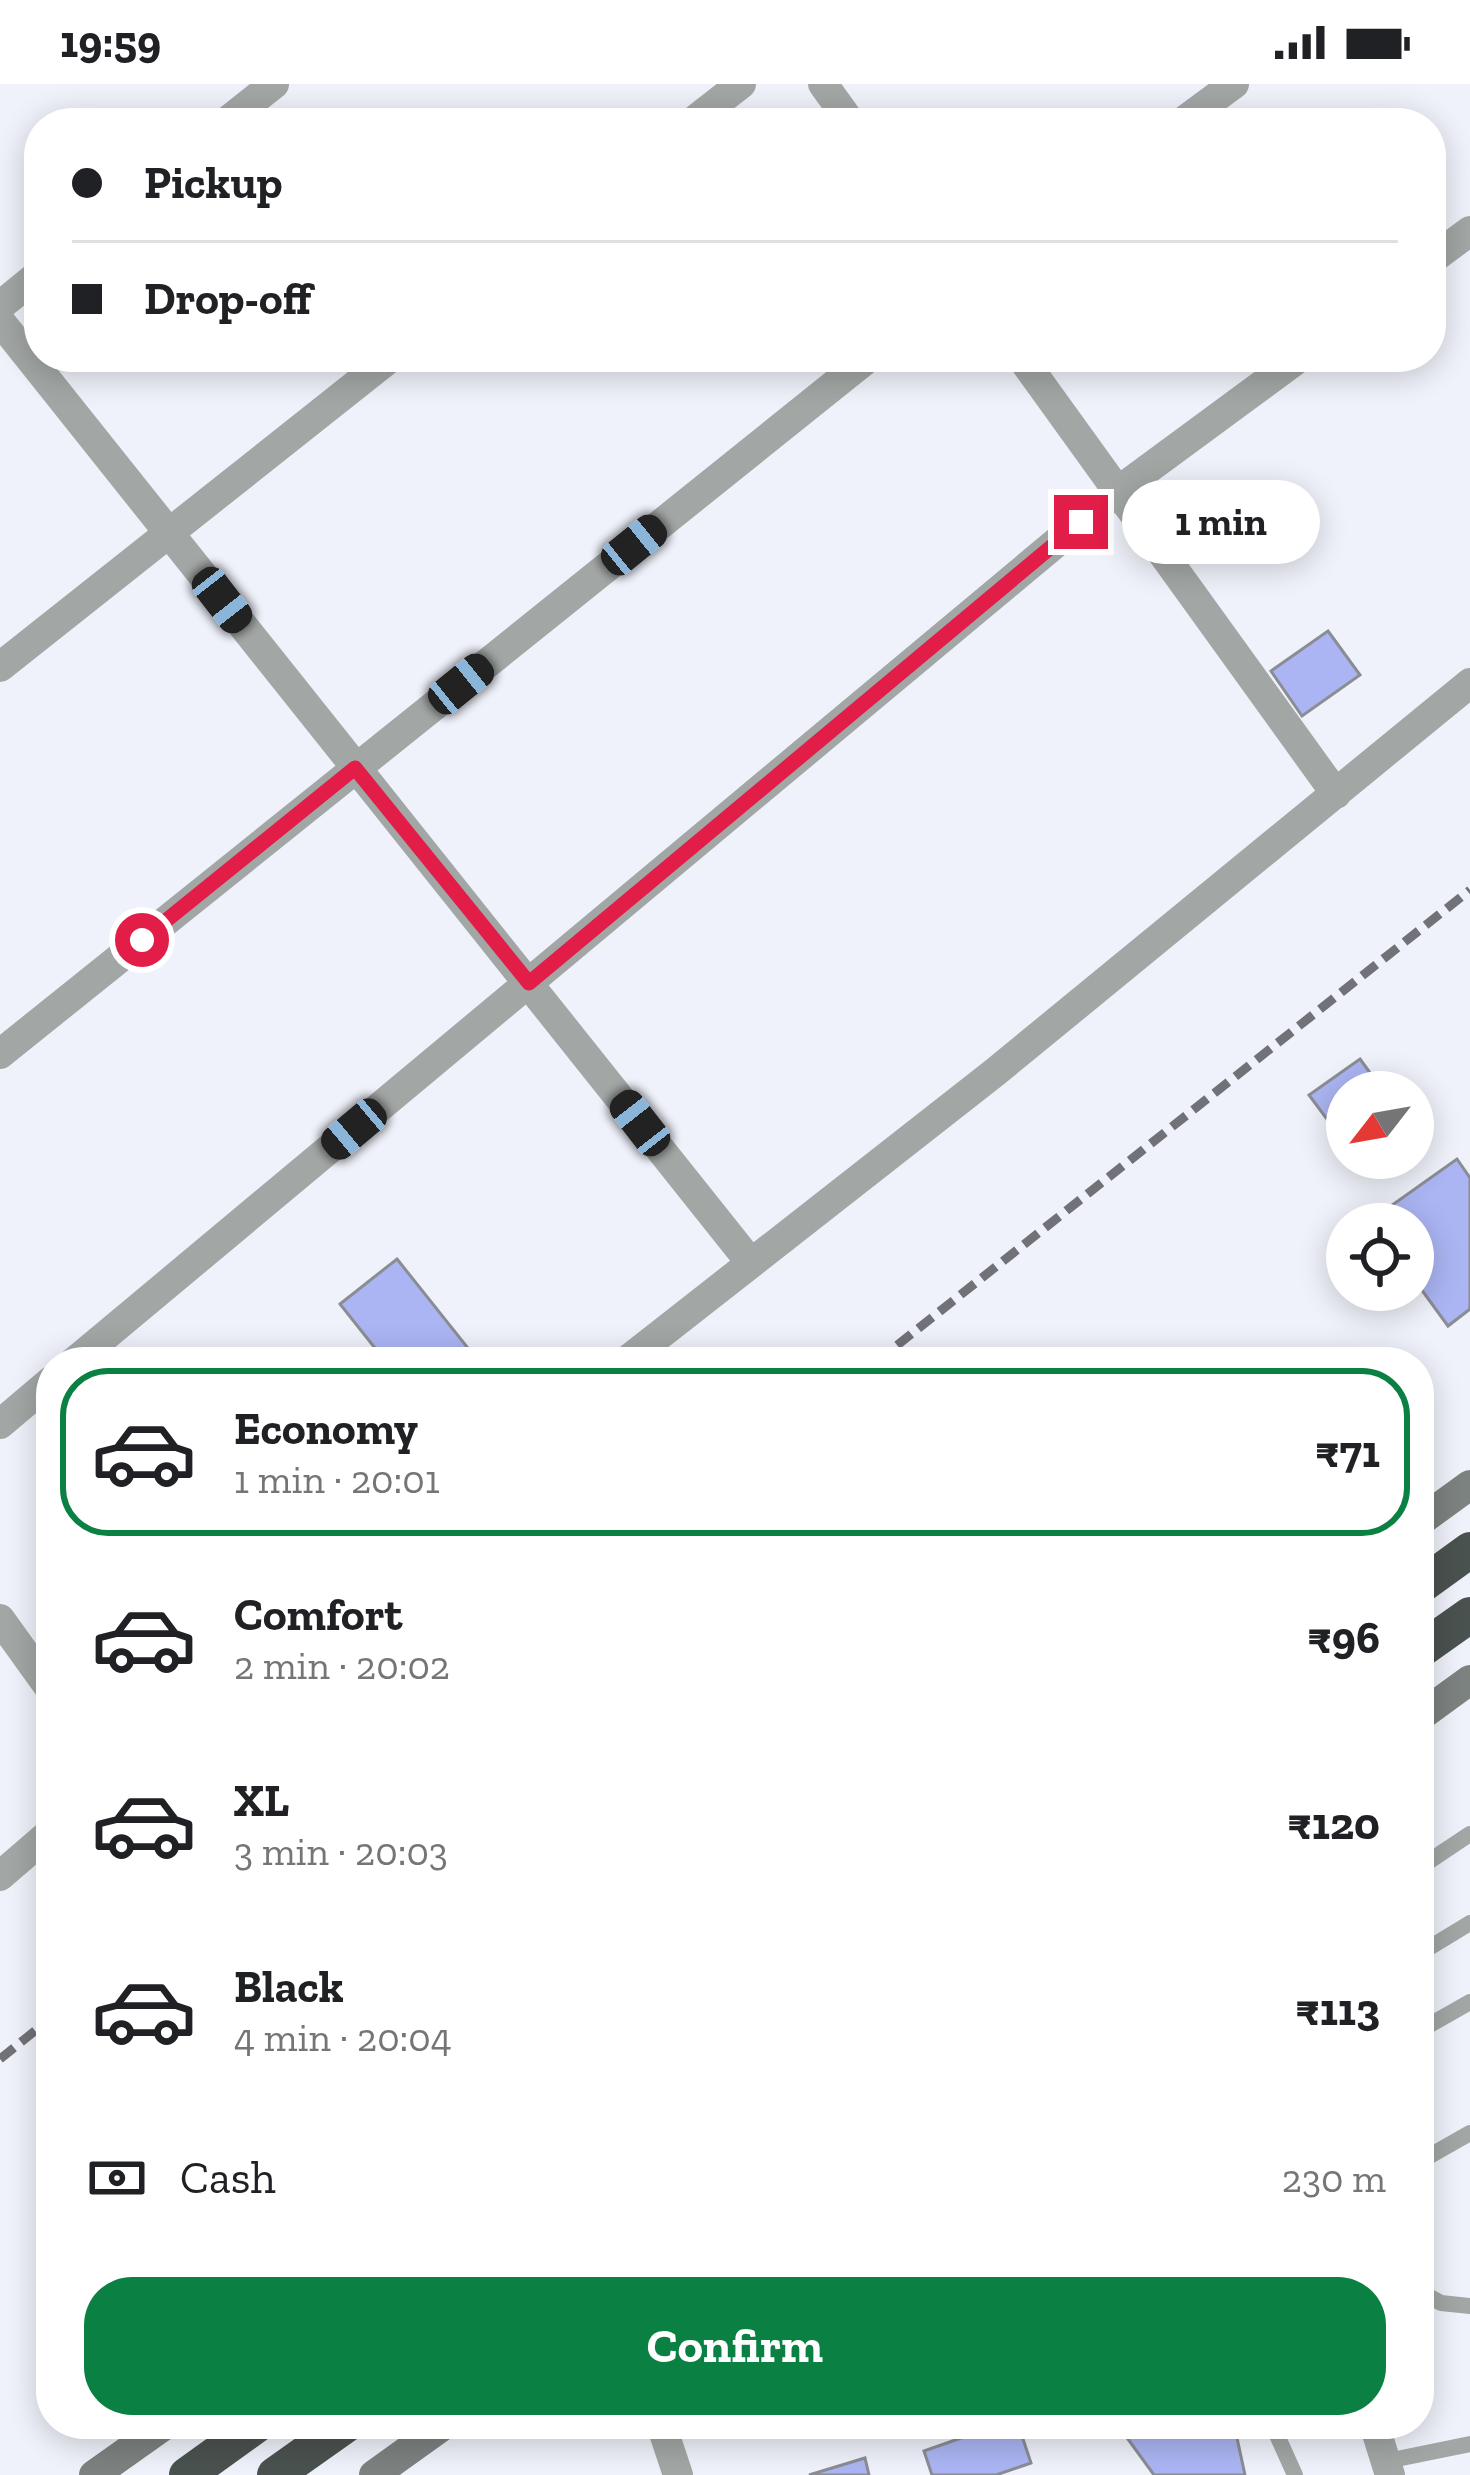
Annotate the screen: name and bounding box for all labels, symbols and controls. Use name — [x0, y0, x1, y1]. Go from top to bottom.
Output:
text: 19:59 — [60, 15, 161, 69]
text: Pickup — [144, 156, 282, 210]
text: Drop-off — [144, 272, 312, 326]
callout: 1 min — [1123, 480, 1321, 564]
route end — [1054, 495, 1108, 549]
text: 1 min — [1175, 498, 1267, 545]
car — [595, 508, 673, 582]
car — [186, 561, 258, 639]
car — [422, 647, 500, 721]
route start — [115, 913, 169, 967]
north arrow — [1326, 1071, 1434, 1179]
map controls — [1326, 1071, 1434, 1311]
car — [604, 1084, 676, 1162]
car — [315, 1092, 393, 1166]
button: locate — [1326, 1203, 1434, 1311]
icon: car — [90, 1398, 198, 1506]
text: Economy — [234, 1402, 418, 1456]
text: ₹71 — [1315, 1425, 1380, 1479]
text: 1 min · 20:01 — [234, 1456, 440, 1503]
icon: car — [90, 1584, 198, 1692]
text: Comfort — [234, 1588, 402, 1642]
text: ₹96 — [1308, 1611, 1380, 1665]
text: 2 min · 20:02 — [234, 1642, 450, 1689]
icon: car — [90, 1770, 198, 1878]
text: XL — [234, 1774, 289, 1828]
text: ₹120 — [1287, 1797, 1380, 1851]
text: 3 min · 20:03 — [234, 1828, 448, 1875]
icon: car — [90, 1956, 198, 2064]
text: Black — [234, 1960, 344, 2014]
text: ₹113 — [1295, 1983, 1380, 2037]
text: 4 min · 20:04 — [234, 2014, 452, 2061]
icon: cash — [84, 2145, 150, 2211]
text: Cash — [180, 2151, 276, 2205]
text: 230 m — [1282, 2155, 1386, 2202]
button: Confirm — [84, 2277, 1386, 2415]

